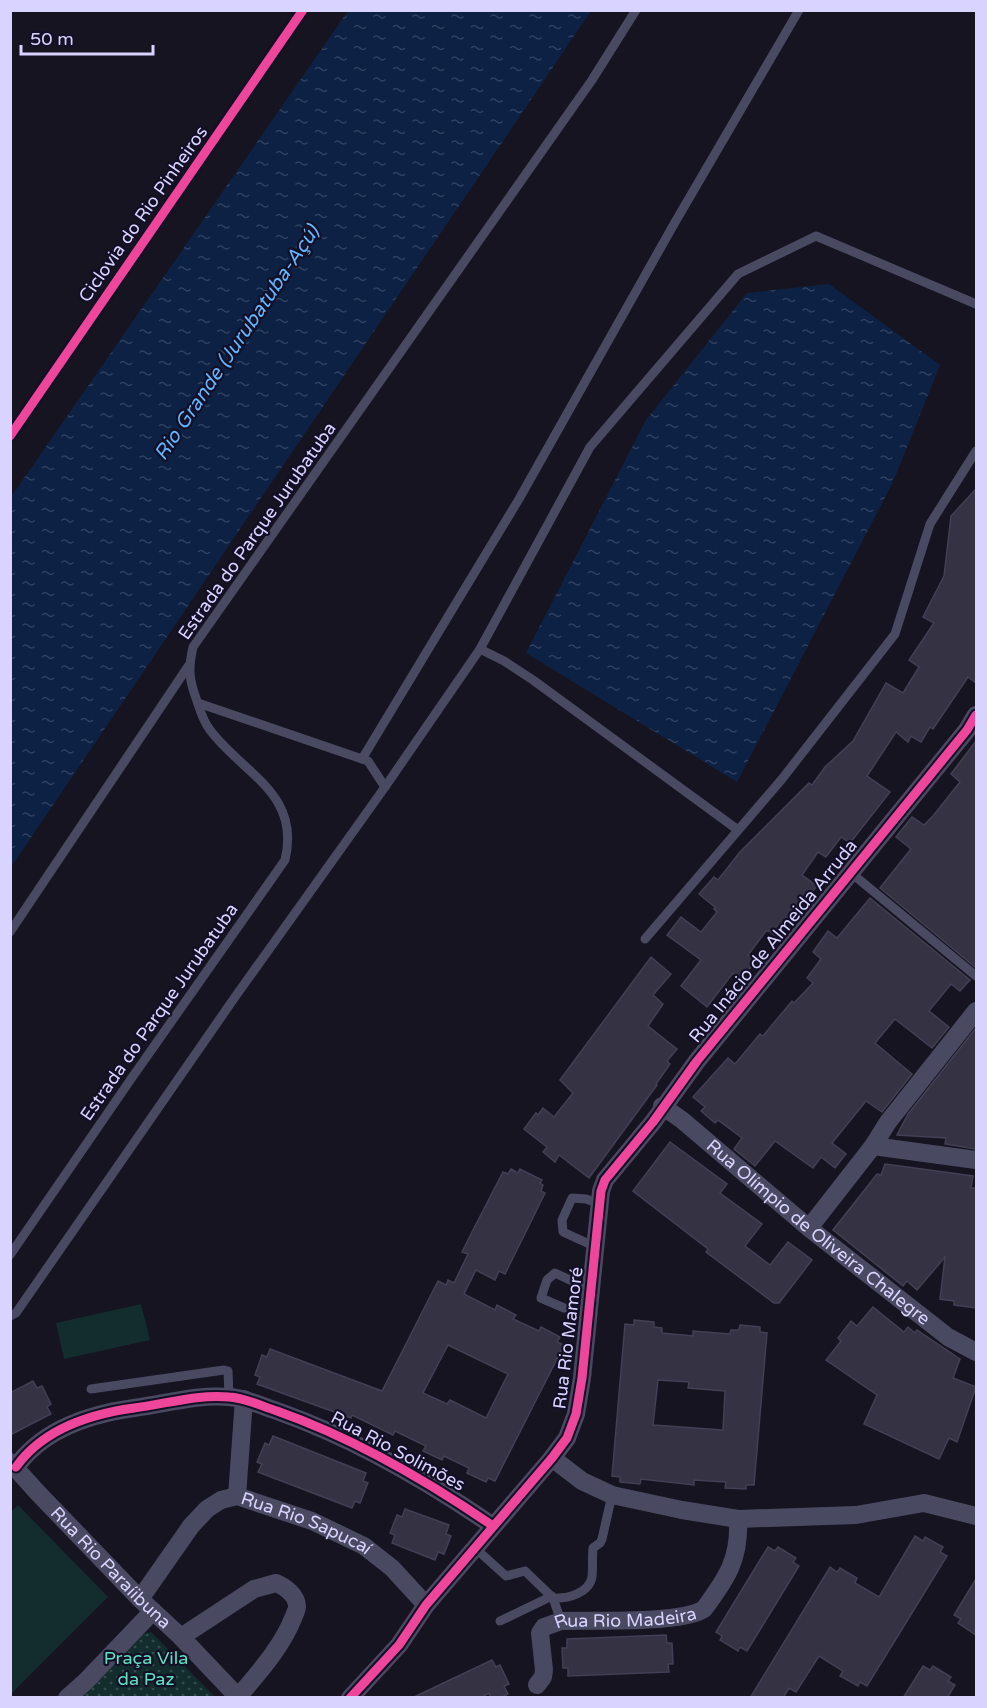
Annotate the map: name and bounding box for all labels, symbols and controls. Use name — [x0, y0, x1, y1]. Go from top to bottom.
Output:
scale bar — [21, 18, 153, 56]
text: 50 m — [30, 28, 74, 50]
street label: Ciclovia do Rio Pinheiros — [74, 122, 212, 306]
water label: Rio Grande (Jurubatuba-Açú) — [149, 220, 326, 465]
street label: Estrada do Parque Jurubatuba — [173, 418, 341, 644]
street label: Rua Inácio de Almeida Arruda — [684, 835, 862, 1047]
street label: Estrada do Parque Jurubatuba — [75, 899, 243, 1125]
street label: Rua Olímpio de Oliveira Chalegre — [702, 1135, 935, 1330]
street label: Rua Rio Mamoré — [548, 1266, 588, 1410]
street label: Rua Rio Solimões — [327, 1406, 469, 1496]
street label: Rua Rio Sapucaí — [238, 1487, 377, 1560]
street label: Rua Rio Paraíibuna — [46, 1502, 176, 1633]
street label: Rua Rio Madeira — [551, 1602, 699, 1634]
park label: Praça Vila da Paz — [104, 1647, 188, 1690]

